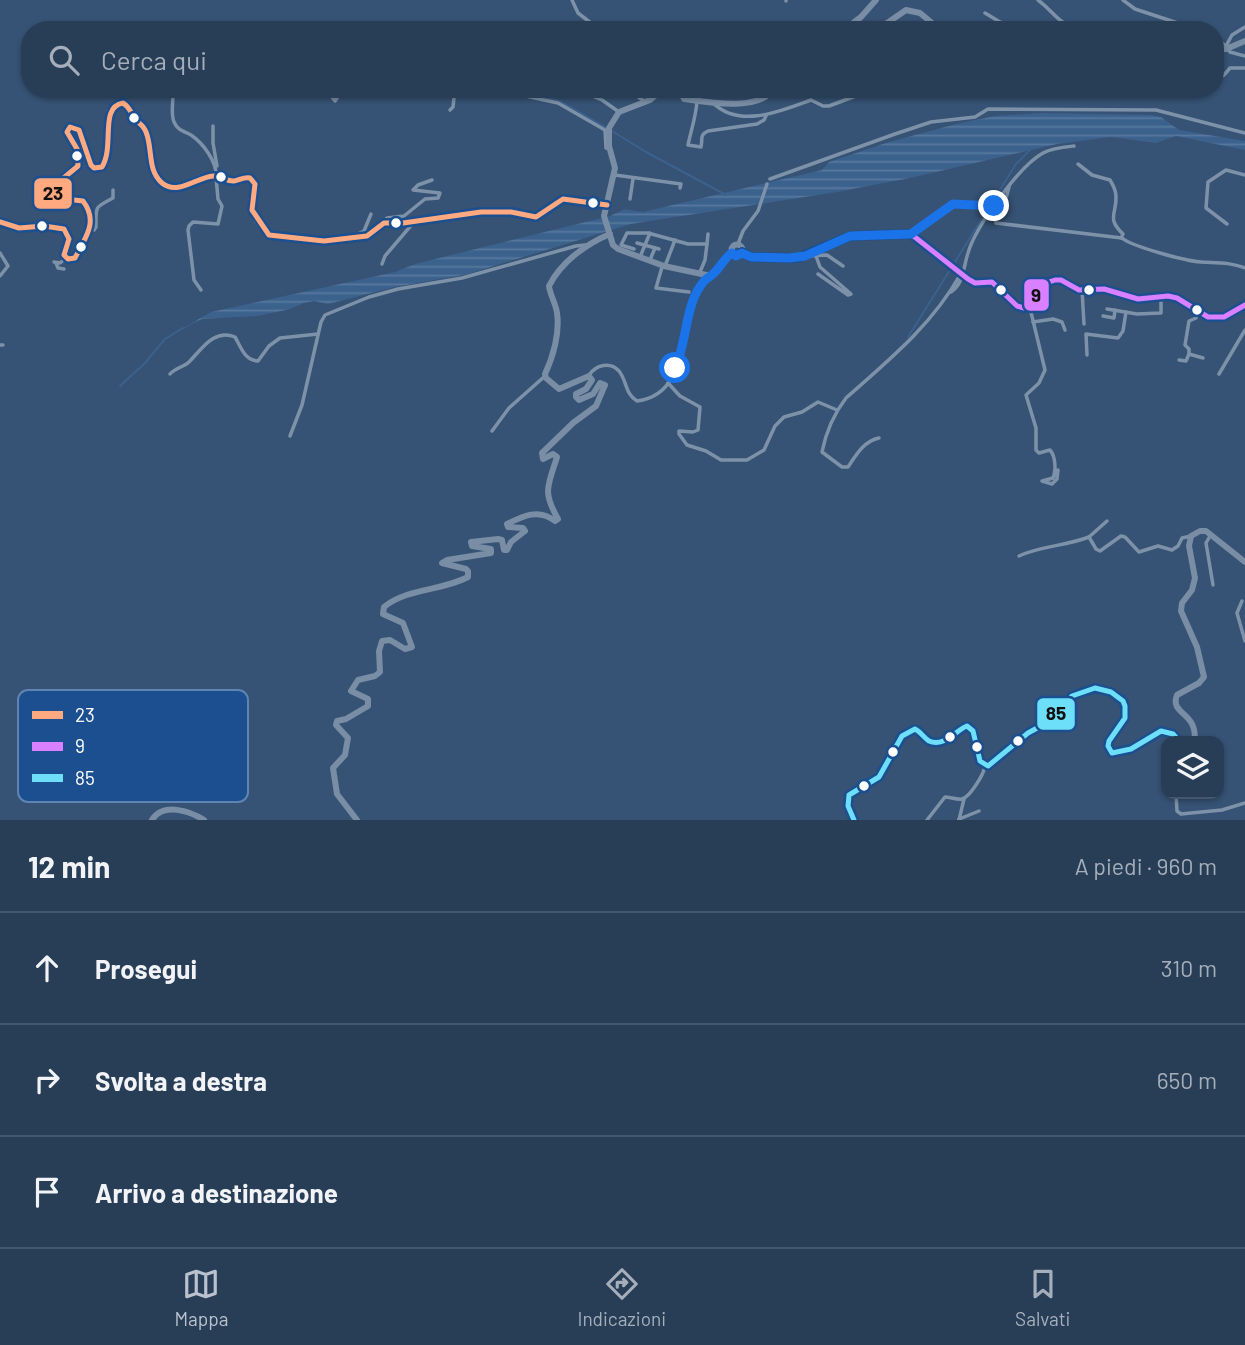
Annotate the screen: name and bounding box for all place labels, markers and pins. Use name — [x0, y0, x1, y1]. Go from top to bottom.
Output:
unlabelled marker — [127, 111, 141, 125]
unlabelled marker — [70, 149, 84, 163]
unlabelled marker — [214, 170, 228, 184]
unlabelled marker — [586, 196, 600, 210]
unlabelled marker — [389, 216, 403, 230]
unlabelled marker — [35, 219, 49, 233]
unlabelled marker — [74, 240, 88, 254]
unlabelled marker — [994, 283, 1008, 297]
unlabelled marker — [1082, 283, 1096, 297]
unlabelled marker — [1190, 303, 1204, 317]
unlabelled marker — [943, 730, 957, 744]
unlabelled marker — [1011, 734, 1025, 748]
unlabelled marker — [970, 740, 984, 754]
unlabelled marker — [886, 745, 900, 759]
unlabelled marker — [857, 779, 871, 793]

